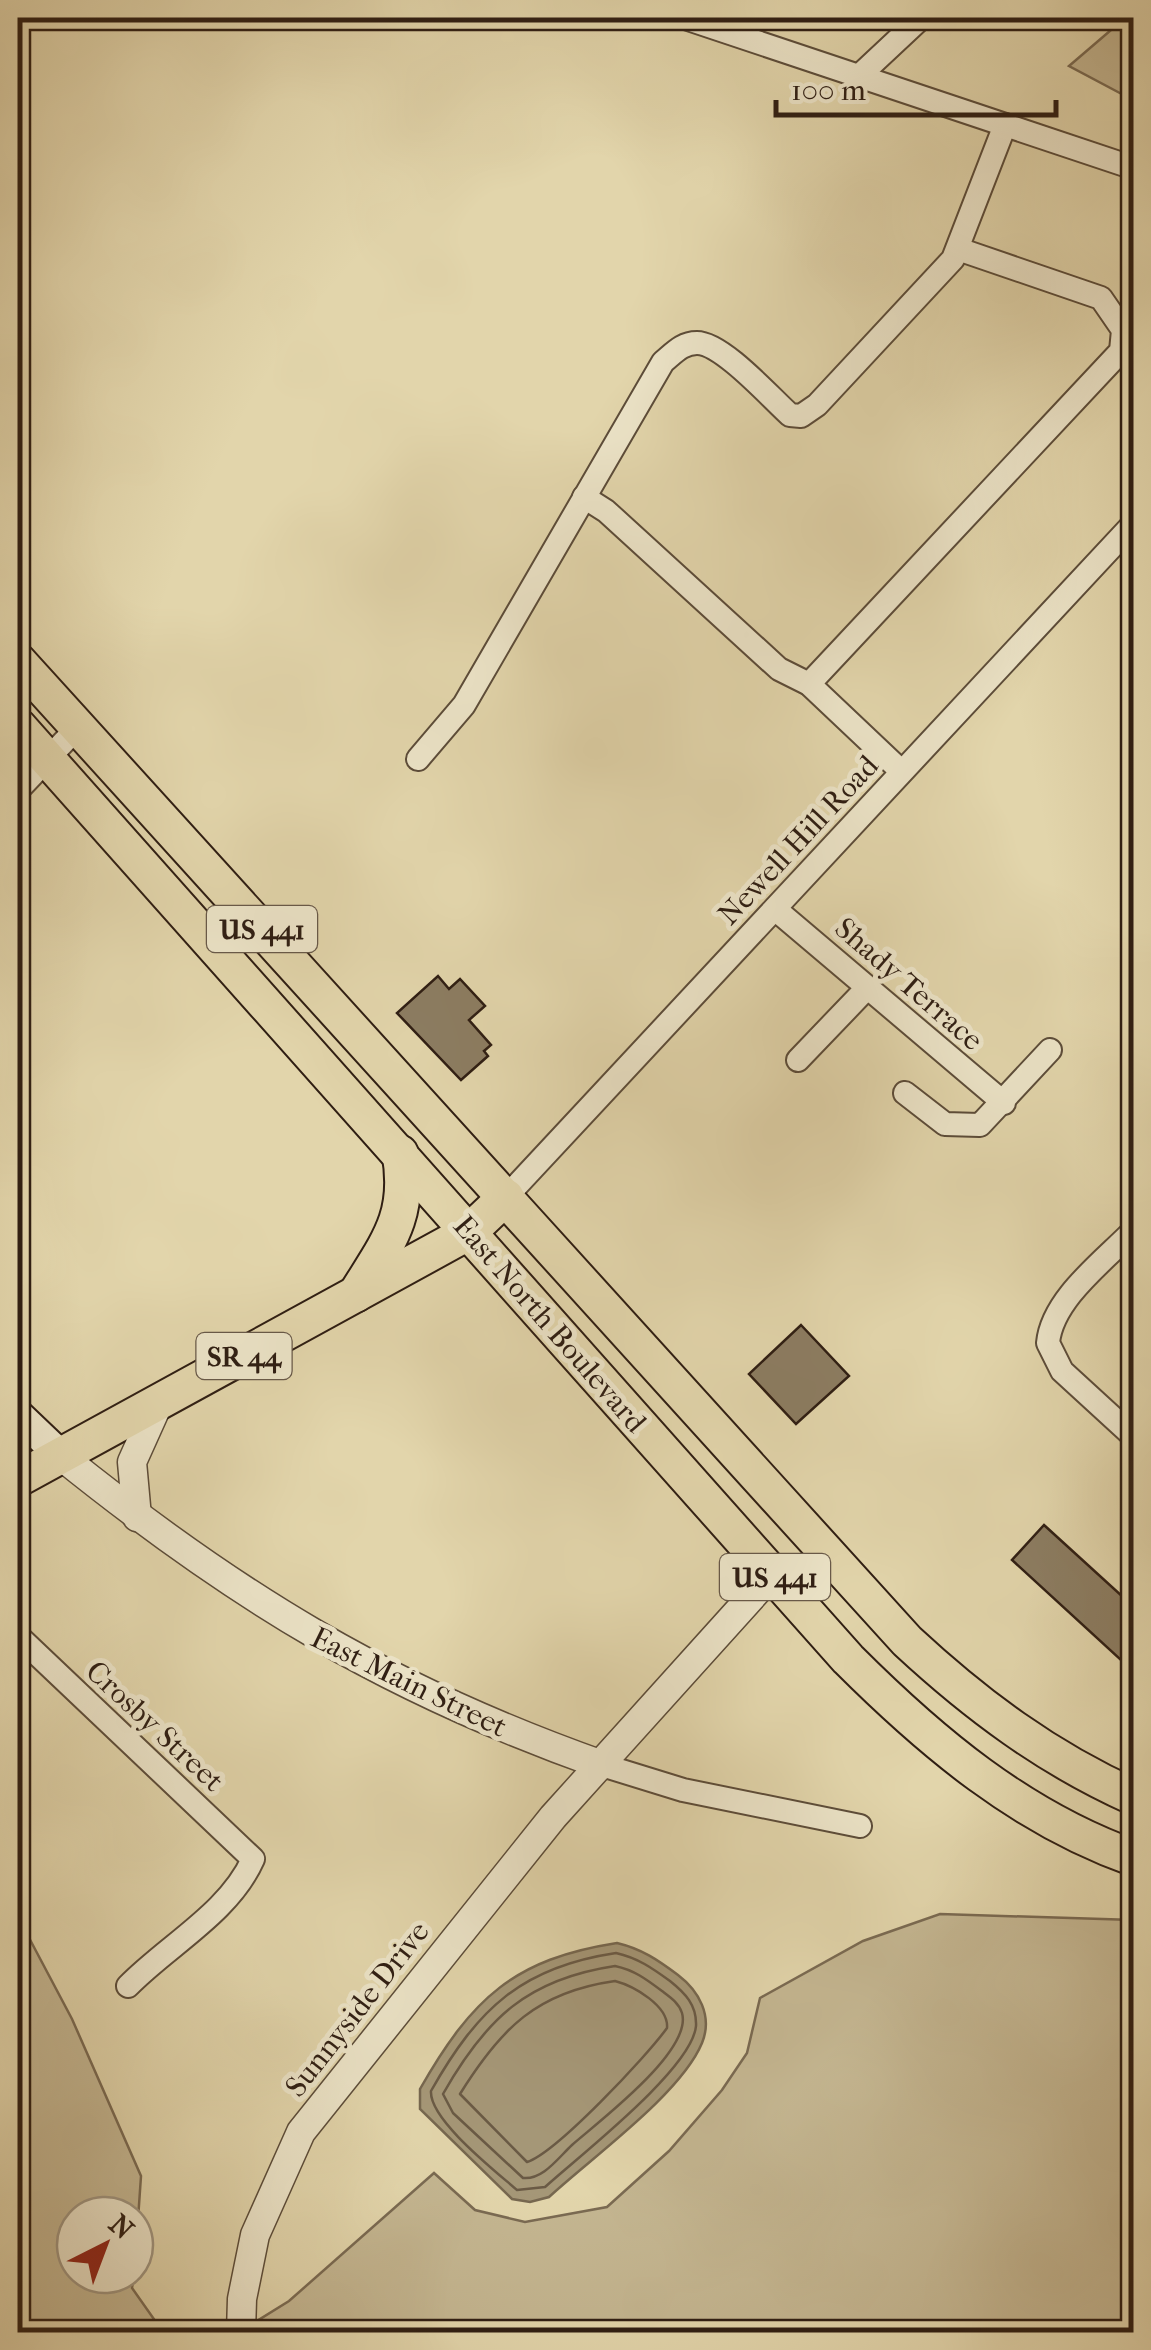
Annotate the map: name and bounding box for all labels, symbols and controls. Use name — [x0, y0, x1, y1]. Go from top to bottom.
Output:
scale bar — [776, 55, 1056, 117]
text: 100 m — [791, 73, 866, 108]
street label: Newell Hill Road — [711, 748, 886, 932]
road number: US 441 — [207, 906, 317, 952]
street label: Shady Terrace — [828, 911, 990, 1058]
street label: East North Boulevard — [446, 1209, 654, 1440]
road number: SR 44 — [196, 1333, 292, 1379]
road number: US 441 — [720, 1554, 830, 1600]
street label: East Main Street — [305, 1620, 513, 1745]
street label: Crosby Street — [79, 1654, 231, 1799]
street label: Sunnyside Drive — [278, 1915, 437, 2104]
north arrow — [55, 2195, 155, 2295]
text: N — [102, 2207, 141, 2247]

